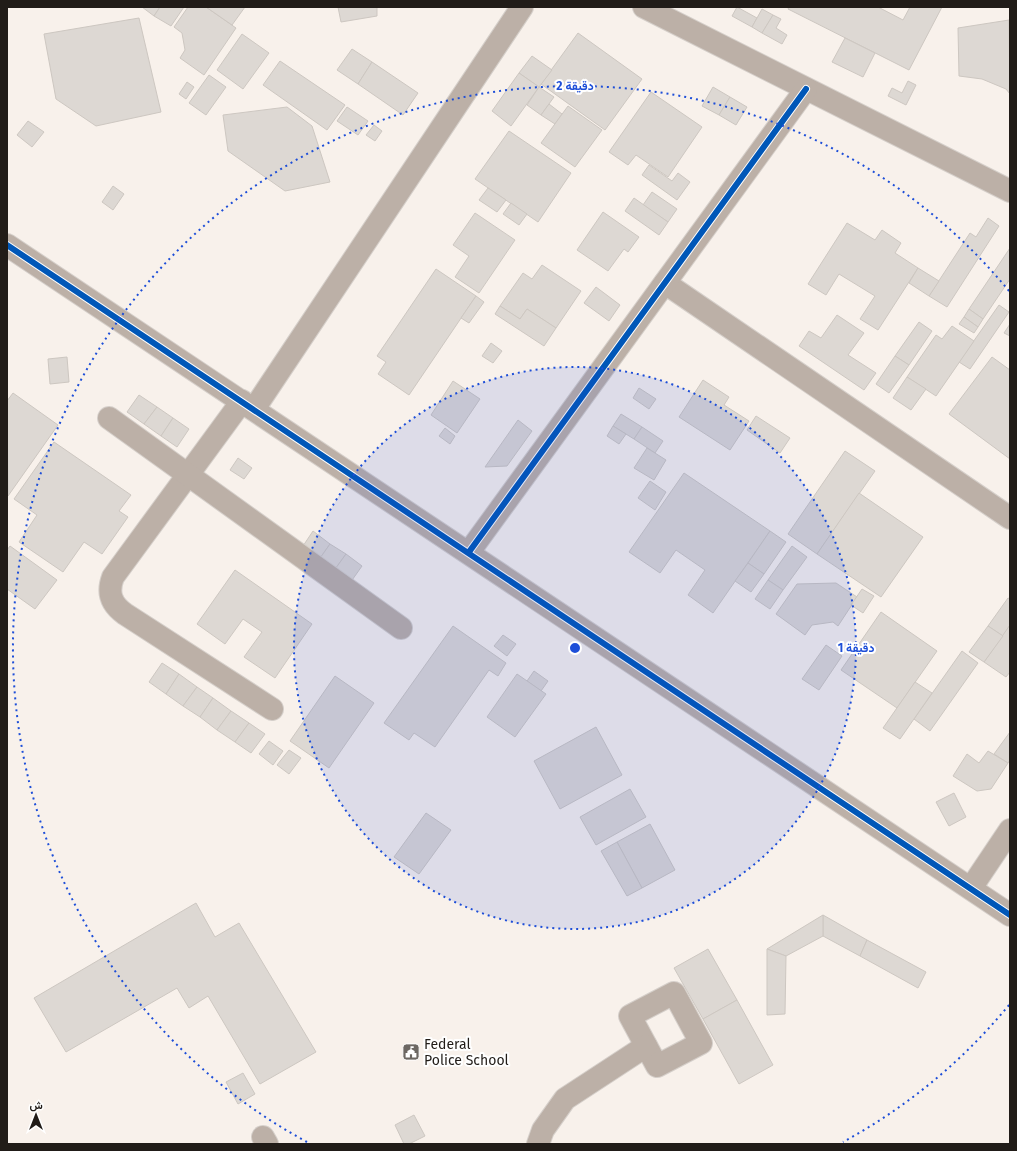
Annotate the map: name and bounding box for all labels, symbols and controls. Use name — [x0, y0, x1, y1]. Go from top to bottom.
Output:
text: 2 دقيقة — [556, 79, 594, 93]
centre of rings — [568, 641, 582, 655]
text: 1 دقيقة — [838, 641, 874, 655]
place label: Federal Police School — [424, 1036, 509, 1069]
public building icon: Federal Police School — [401, 1042, 421, 1062]
north arrow — [16, 1095, 56, 1135]
text: ش — [29, 1099, 43, 1112]

